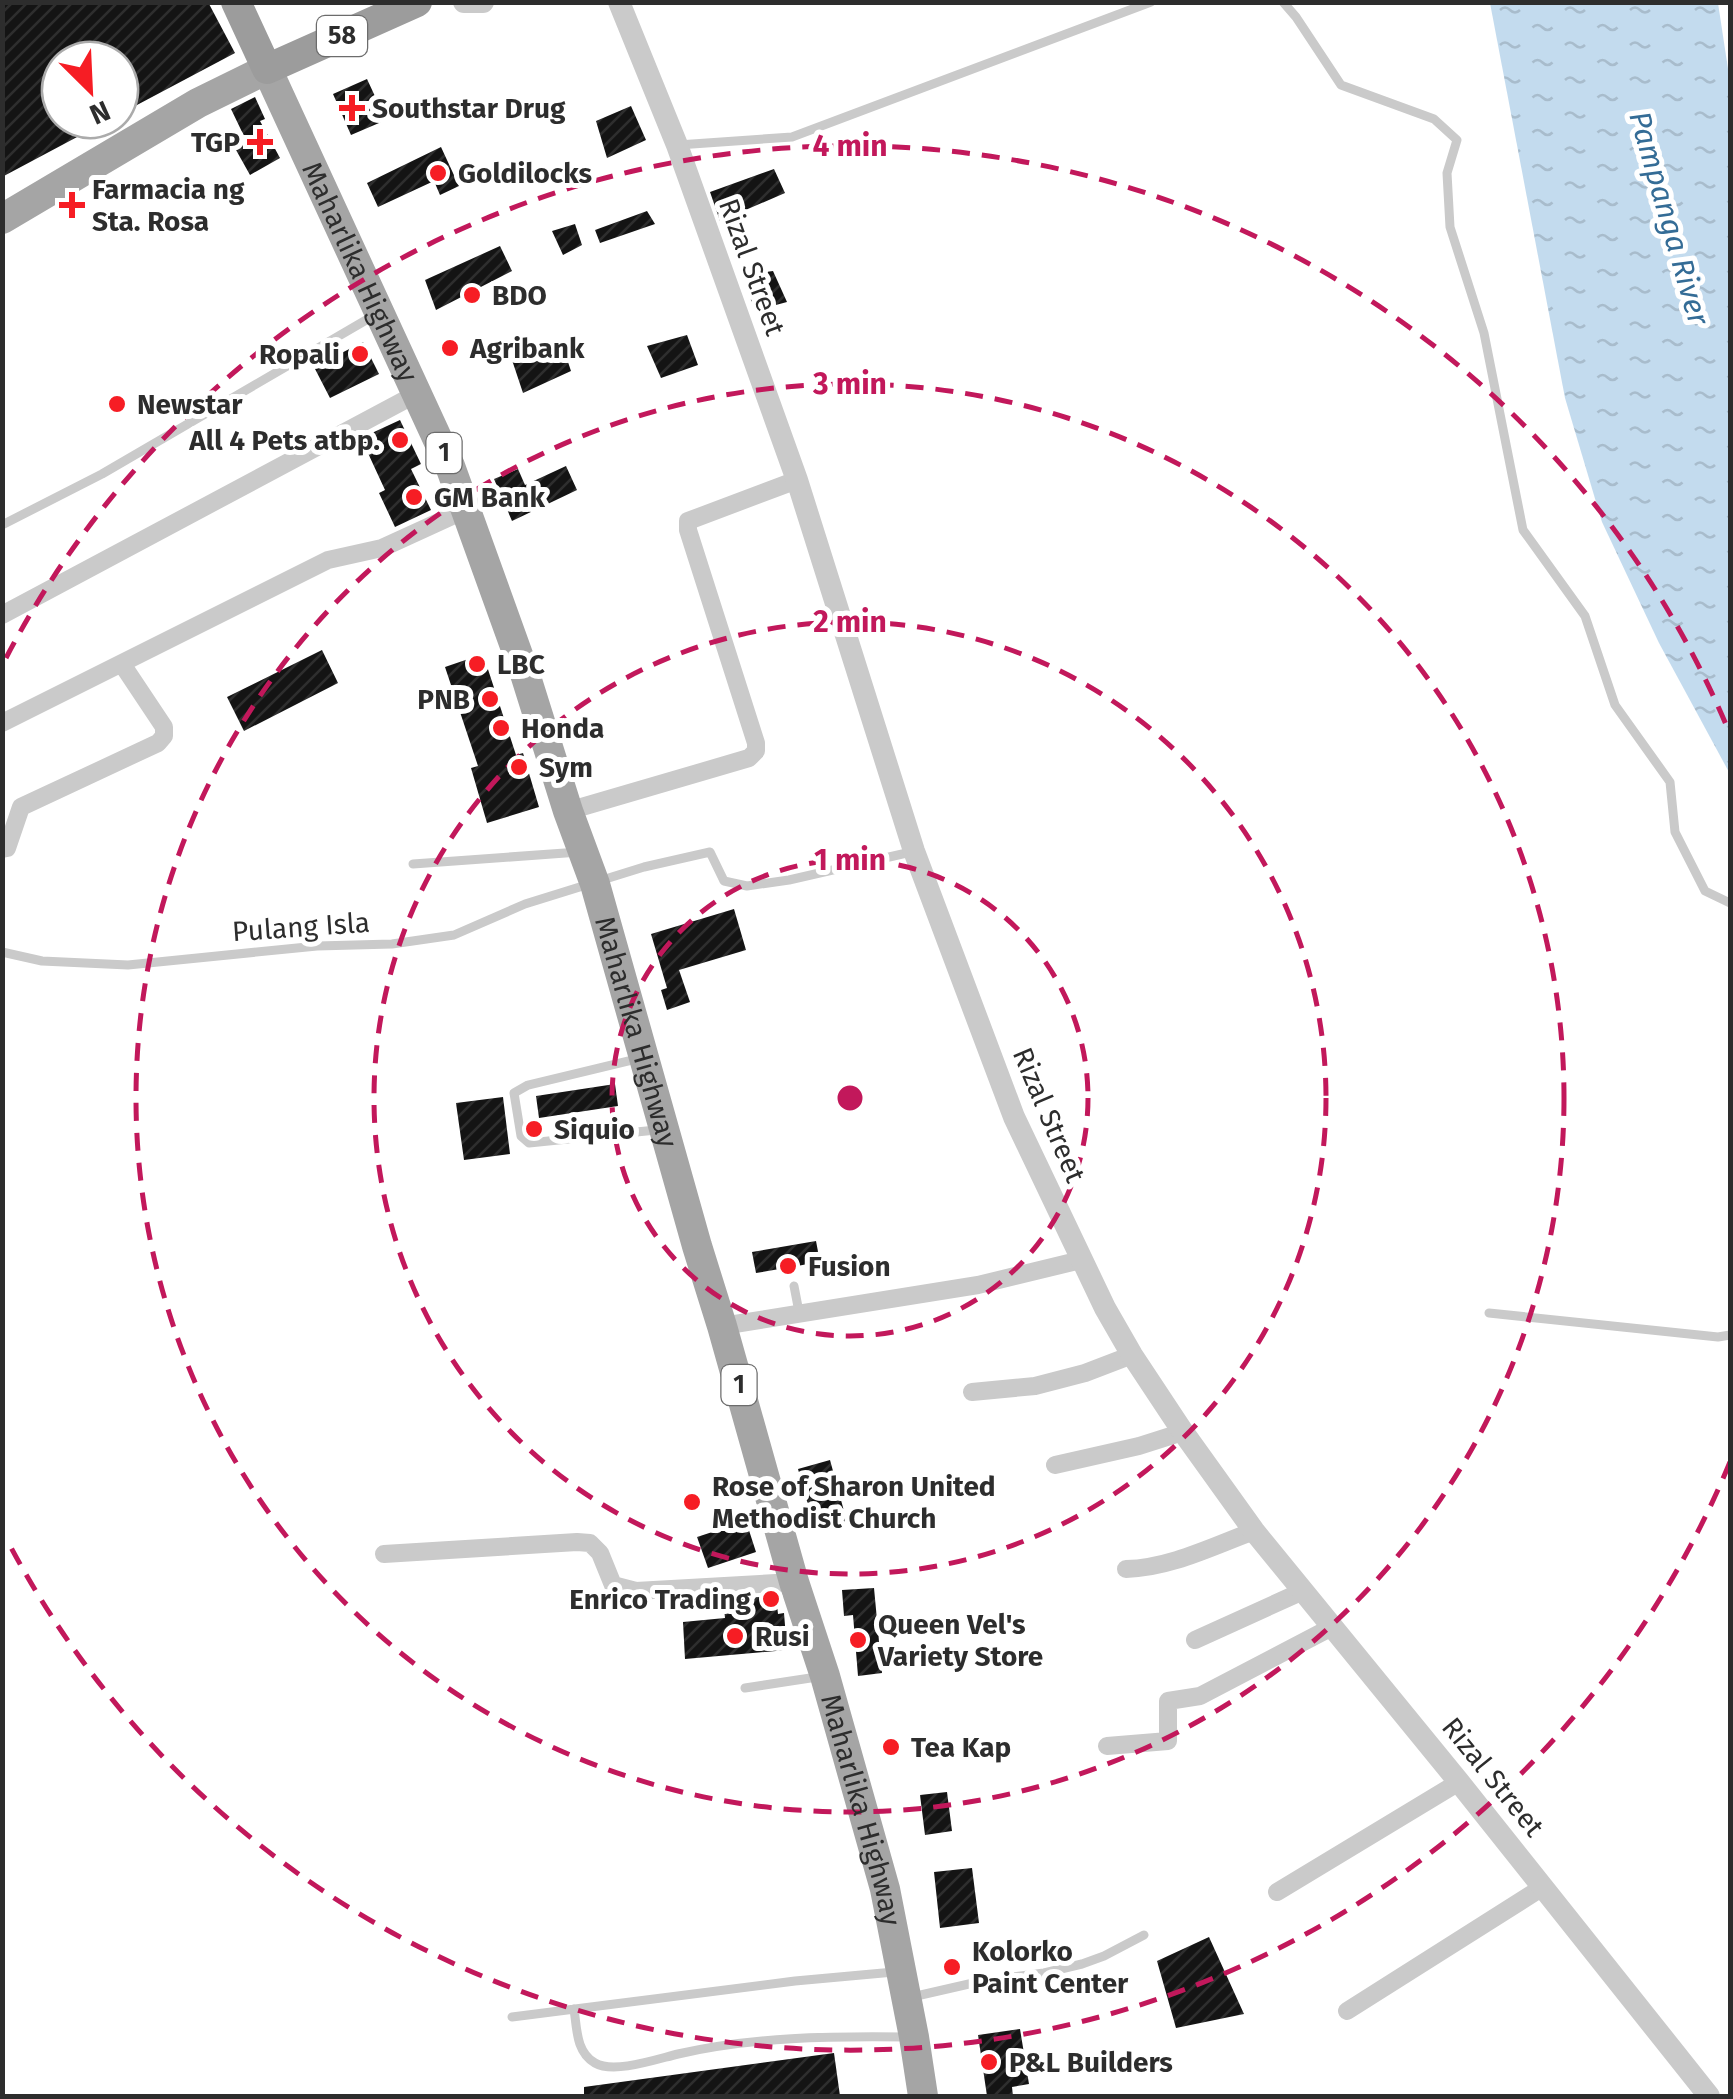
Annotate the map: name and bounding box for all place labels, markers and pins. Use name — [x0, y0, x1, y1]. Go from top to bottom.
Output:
place label: Southstar Drug — [372, 92, 566, 125]
marker: Southstar Drug — [341, 97, 363, 119]
place label: TGP — [191, 126, 240, 159]
marker: TGP — [249, 131, 271, 153]
place label: Goldilocks — [458, 157, 592, 190]
marker: Goldilocks — [427, 162, 449, 184]
place label: Farmacia ng Sta. Rosa — [92, 173, 245, 238]
marker: Farmacia ng Sta. Rosa — [61, 194, 83, 216]
place label: BDO — [492, 279, 547, 312]
marker: BDO — [461, 284, 483, 306]
place label: Agribank — [469, 332, 585, 365]
marker: Agribank — [439, 337, 461, 359]
place label: Ropali — [259, 338, 340, 371]
marker: Ropali — [349, 343, 371, 365]
place label: Newstar — [137, 388, 243, 421]
marker: Newstar — [106, 393, 128, 415]
place label: All 4 Pets atbp. — [188, 424, 380, 457]
marker: All 4 Pets atbp. — [389, 429, 411, 451]
place label: GM Bank — [434, 481, 545, 514]
marker: GM Bank — [403, 486, 425, 508]
place label: LBC — [497, 648, 545, 681]
marker: LBC — [466, 653, 488, 675]
place label: PNB — [417, 683, 470, 716]
marker: PNB — [479, 688, 501, 710]
place label: Honda — [521, 712, 604, 745]
marker: Honda — [490, 717, 512, 739]
place label: Sym — [539, 751, 593, 784]
marker: Sym — [508, 756, 530, 778]
centre of rings — [832, 1080, 868, 1116]
place label: Siquio — [554, 1113, 635, 1146]
marker: Siquio — [523, 1118, 545, 1140]
place label: Fusion — [808, 1250, 891, 1283]
marker: Fusion — [777, 1255, 799, 1277]
place label: Rose of Sharon United Methodist Church — [712, 1470, 996, 1535]
marker: Rose of Sharon United Methodist Church — [681, 1491, 703, 1513]
place label: Enrico Trading — [569, 1583, 752, 1616]
marker: Enrico Trading — [760, 1588, 782, 1610]
place label: Queen Vel's Variety Store — [877, 1608, 1043, 1673]
place label: Rusi — [755, 1620, 810, 1653]
marker: Rusi — [724, 1625, 746, 1647]
marker: Queen Vel's Variety Store — [847, 1629, 869, 1651]
place label: Tea Kap — [911, 1731, 1011, 1764]
marker: Tea Kap — [880, 1736, 902, 1758]
place label: Kolorko Paint Center — [972, 1935, 1129, 2000]
marker: Kolorko Paint Center — [941, 1956, 963, 1978]
place label: P&L Builders — [1009, 2046, 1173, 2079]
marker: P&L Builders — [978, 2051, 1000, 2073]

